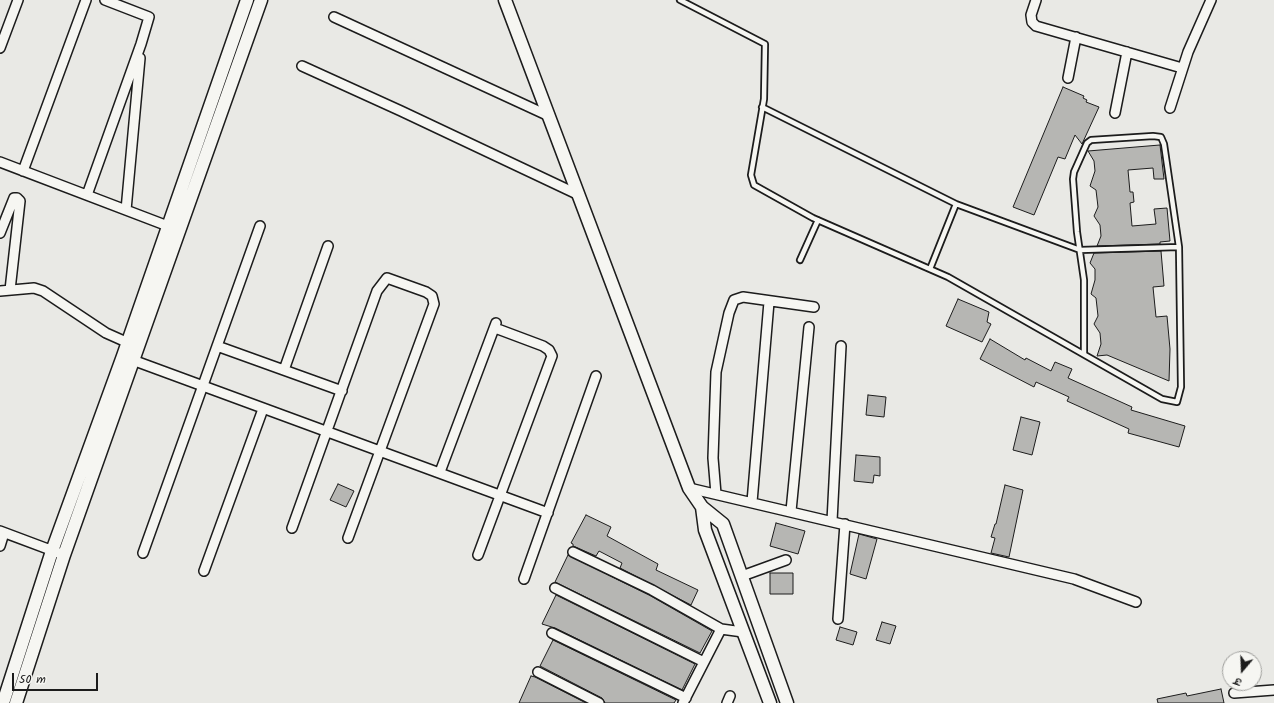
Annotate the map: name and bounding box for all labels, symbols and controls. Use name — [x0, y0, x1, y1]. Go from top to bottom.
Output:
north arrow — [1222, 651, 1262, 691]
scale bar — [14, 665, 100, 691]
text: 50 m — [19, 670, 46, 689]
text: उ — [1232, 672, 1245, 691]

